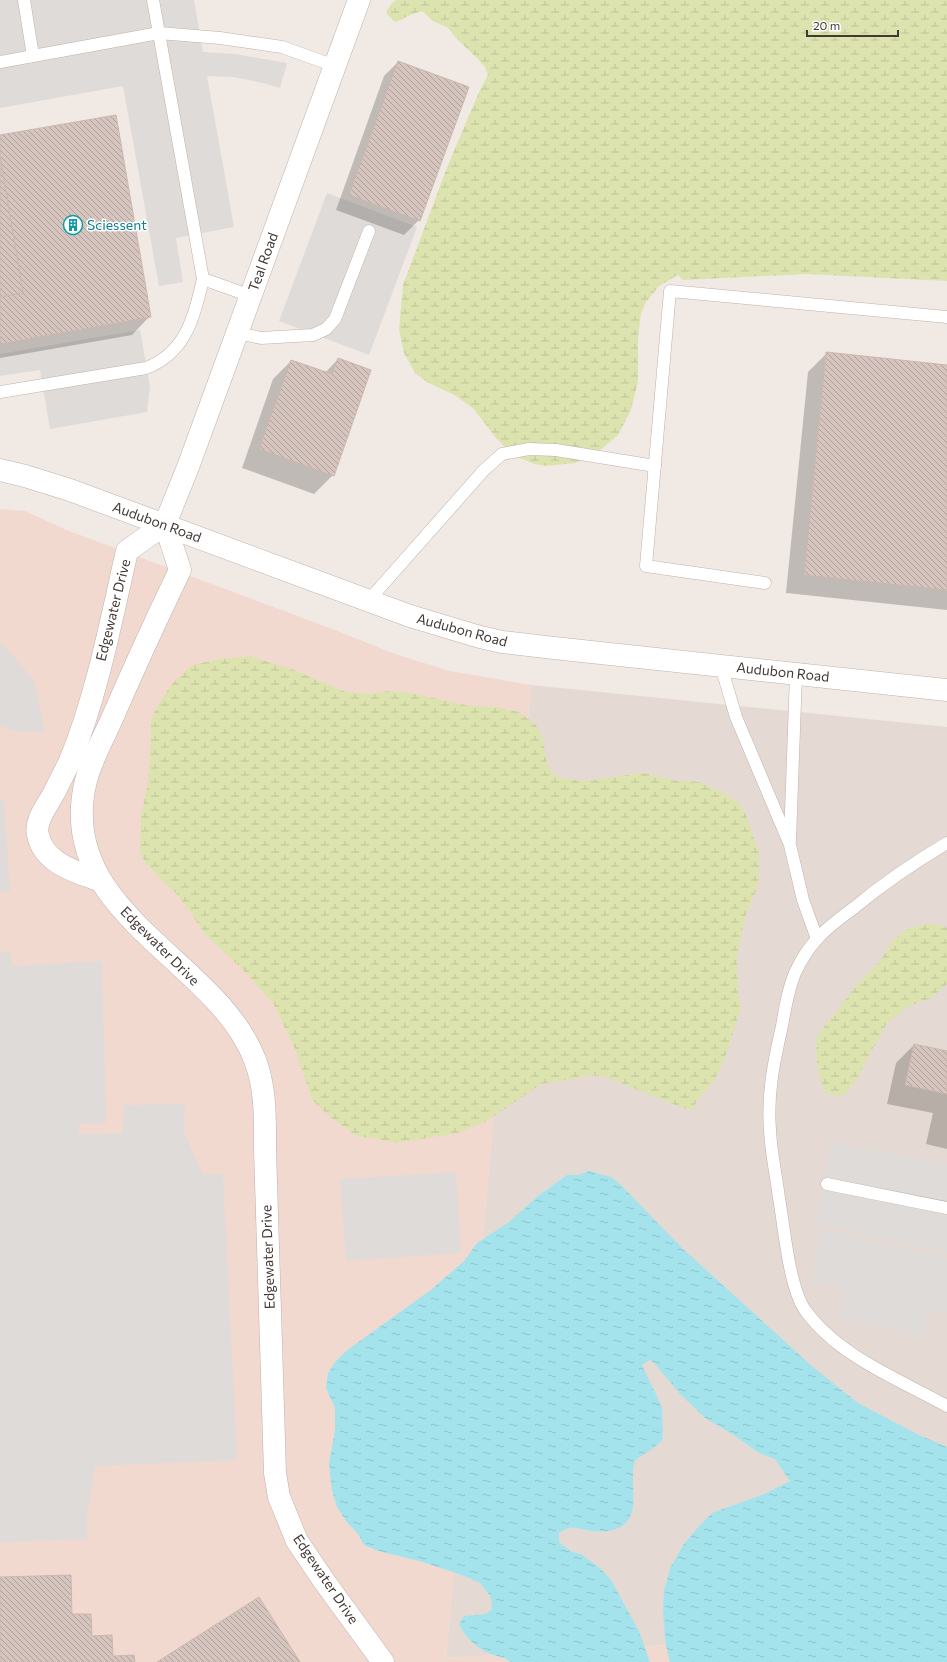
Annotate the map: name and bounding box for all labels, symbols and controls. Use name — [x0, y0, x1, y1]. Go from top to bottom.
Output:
scale bar — [807, 12, 898, 38]
text: 20 m — [813, 18, 840, 32]
building icon: Sciessent — [62, 214, 84, 236]
place label: Sciessent — [87, 216, 147, 233]
street label: Teal Road — [244, 230, 281, 294]
street label: Audubon Road — [110, 498, 204, 545]
street label: Edgewater Drive — [92, 557, 133, 663]
street label: Audubon Road — [415, 609, 509, 650]
street label: Audubon Road — [736, 658, 830, 685]
street label: Edgewater Drive — [117, 903, 203, 989]
street label: Edgewater Drive — [257, 1204, 278, 1310]
street label: Edgewater Drive — [290, 1531, 363, 1627]

